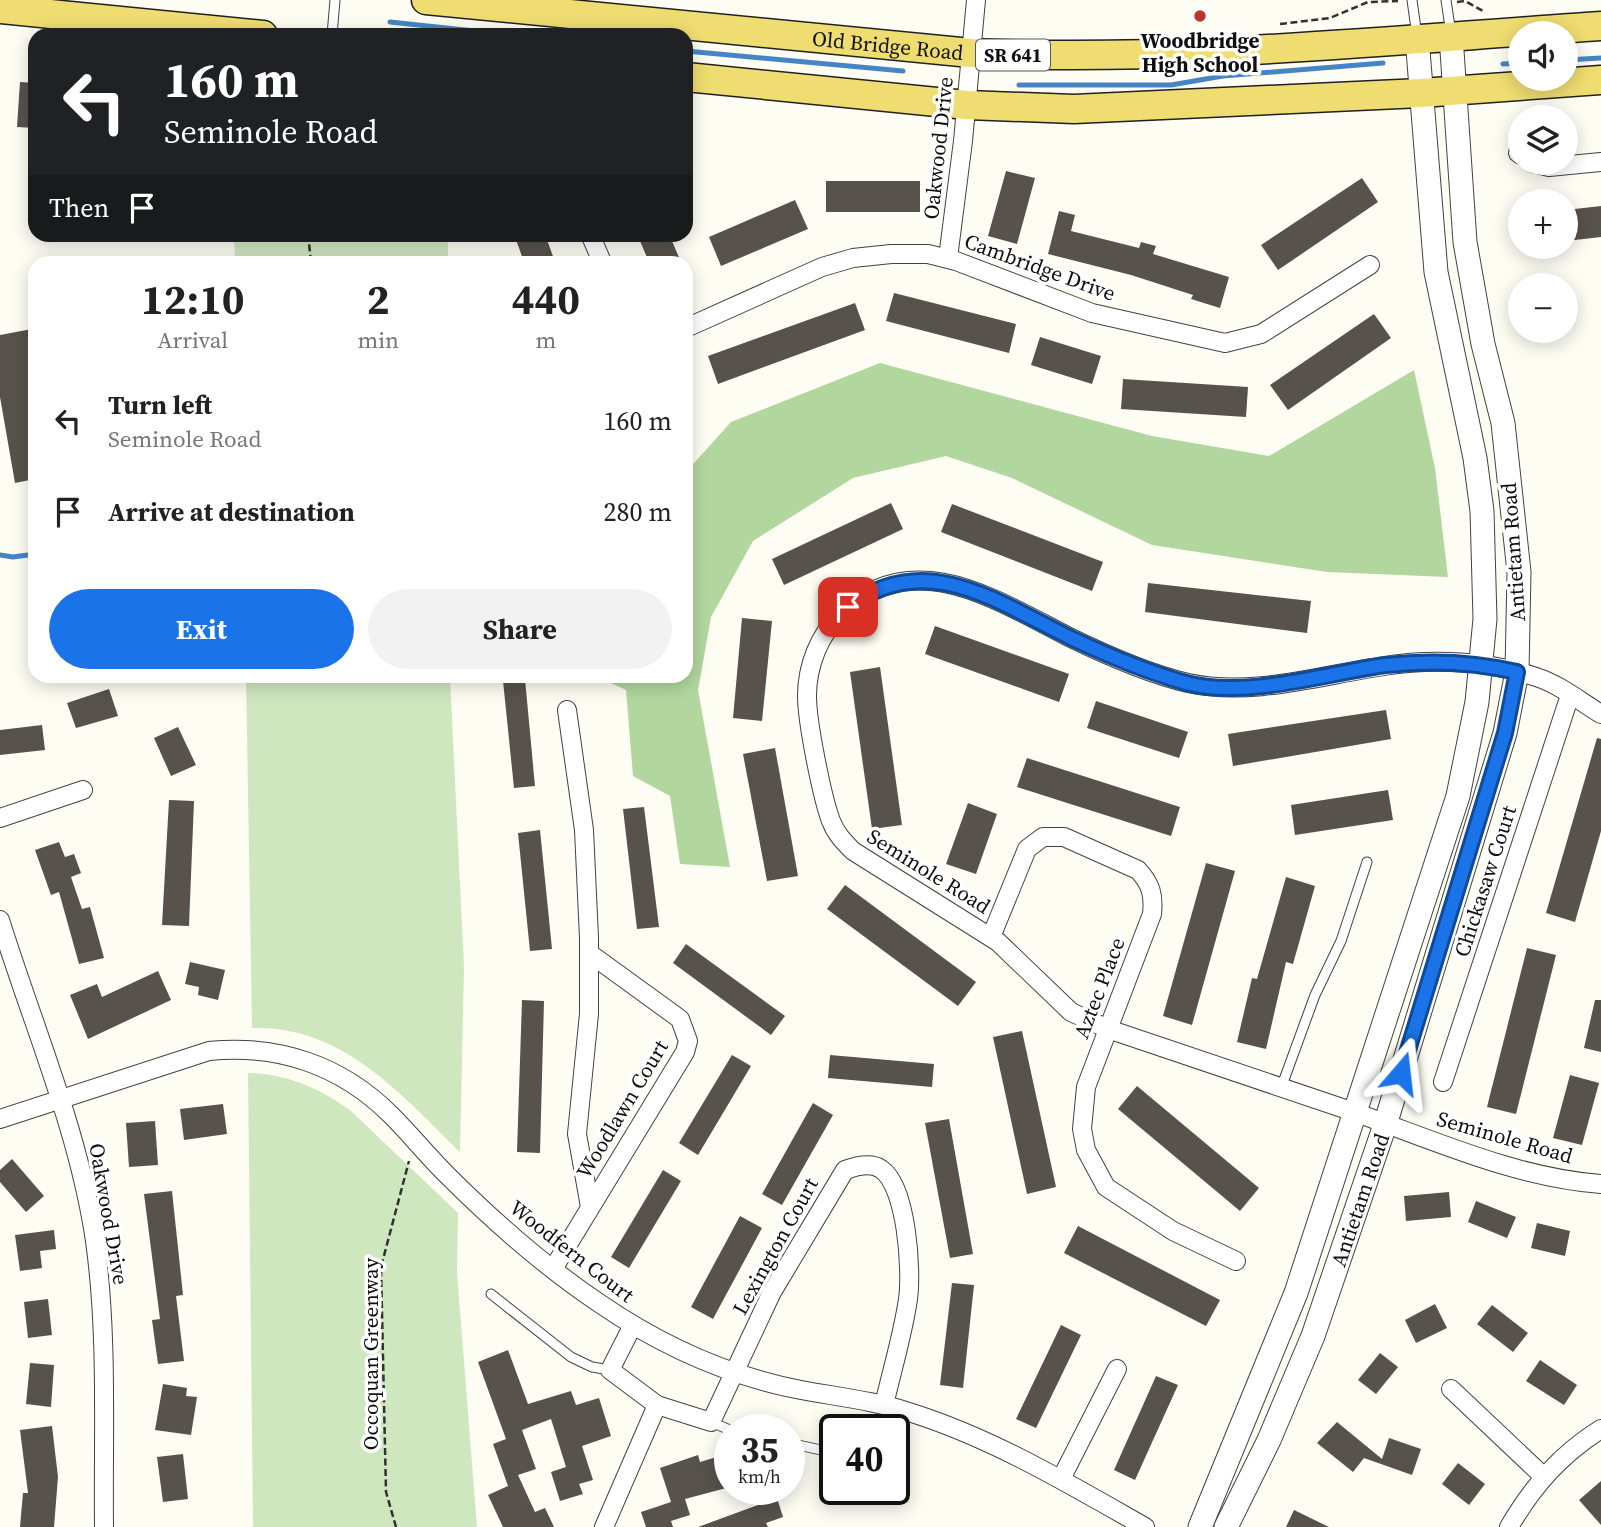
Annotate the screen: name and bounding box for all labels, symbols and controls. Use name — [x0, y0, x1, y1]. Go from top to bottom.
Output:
marker: Woodbridge High School — [1192, 8, 1208, 24]
map controls — [1508, 21, 1578, 343]
button: sound — [1508, 21, 1578, 91]
street label: Old Bridge Road — [811, 23, 965, 67]
place label: Woodbridge High School — [1141, 26, 1259, 79]
road number: SR 641 — [976, 40, 1050, 70]
text: 160 m — [164, 46, 299, 113]
icon: left — [49, 56, 140, 147]
street label: Oakwood Drive — [916, 75, 960, 221]
button: layers — [1508, 105, 1578, 175]
text: Seminole Road — [164, 110, 378, 154]
icon: arrive — [123, 189, 161, 227]
button: + — [1508, 189, 1578, 259]
text: Then — [49, 190, 109, 226]
street label: Cambridge Drive — [961, 226, 1119, 308]
text: 12:10 — [141, 270, 245, 328]
text: 2 — [367, 270, 390, 328]
text: 440 — [512, 270, 580, 328]
button: − — [1508, 273, 1578, 343]
text: Arrival — [157, 324, 228, 356]
text: min — [357, 324, 399, 356]
text: m — [536, 324, 556, 356]
text: Turn left — [108, 387, 212, 423]
icon: left — [49, 402, 87, 440]
text: 160 m — [604, 403, 672, 439]
text: Seminole Road — [108, 423, 261, 455]
street label: Antietam Road — [1494, 481, 1532, 622]
icon: arrive — [49, 493, 87, 531]
text: Arrive at destination — [108, 494, 355, 530]
text: 280 m — [604, 494, 672, 530]
pin — [818, 577, 878, 637]
icon: arrive — [829, 588, 867, 626]
button: Exit — [49, 589, 354, 669]
button: Share — [368, 589, 672, 669]
street label: Chickasaw Court — [1447, 801, 1523, 960]
street label: Seminole Road — [862, 822, 996, 920]
street label: Aztec Place — [1066, 933, 1132, 1043]
street label: Woodlawn Court — [569, 1034, 675, 1184]
position arrow — [1364, 1036, 1438, 1110]
street label: Seminole Road — [1434, 1104, 1576, 1170]
street label: Antietam Road — [1323, 1129, 1396, 1270]
street label: Oakwood Drive — [82, 1141, 136, 1287]
street label: Lexington Court — [725, 1172, 825, 1320]
street label: Woodfern Court — [504, 1193, 641, 1309]
street label: Occoquan Greenway — [356, 1258, 385, 1450]
speed limit sign: 40 — [819, 1414, 910, 1505]
text: 35 — [741, 1426, 778, 1474]
text: km/h — [738, 1464, 781, 1489]

